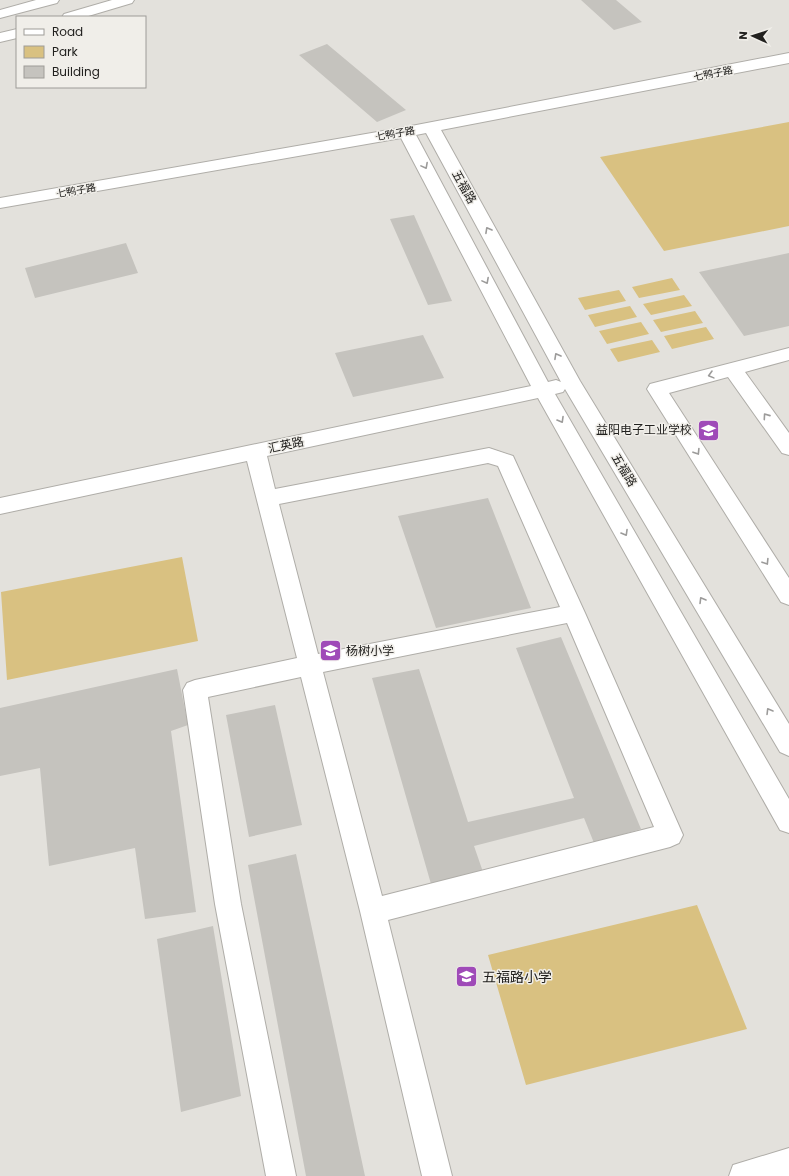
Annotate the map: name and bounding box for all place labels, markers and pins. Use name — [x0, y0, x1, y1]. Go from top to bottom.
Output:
school or university icon: 益阳电子工业学校 — [695, 417, 721, 443]
place label: 益阳电子工业学校 — [596, 421, 692, 438]
school or university icon: 杨树小学 — [318, 638, 344, 664]
place label: 杨树小学 — [346, 642, 394, 659]
school or university icon: 五福路小学 — [454, 964, 480, 990]
place label: 五福路小学 — [482, 967, 552, 987]

